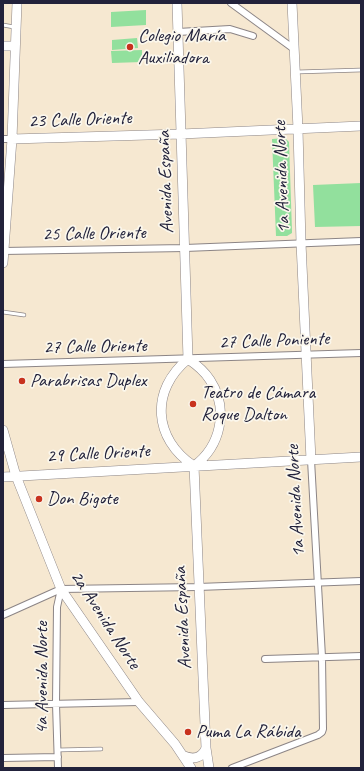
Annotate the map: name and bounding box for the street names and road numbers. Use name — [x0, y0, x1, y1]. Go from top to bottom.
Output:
street label: 23 Calle Oriente — [28, 107, 132, 133]
street label: 1a Avenida Norte — [269, 120, 295, 234]
street label: Avenida España — [153, 130, 179, 234]
street label: 25 Calle Oriente — [42, 222, 146, 246]
street label: 27 Calle Poniente — [218, 328, 330, 354]
street label: 27 Calle Oriente — [43, 335, 147, 359]
street label: 29 Calle Oriente — [46, 440, 150, 468]
street label: 1a Avenida Norte — [282, 444, 310, 558]
street label: Avenida España — [169, 566, 197, 670]
street label: 2a Avenida Norte — [65, 567, 145, 673]
street label: 4a Avenida Norte — [31, 622, 53, 734]

